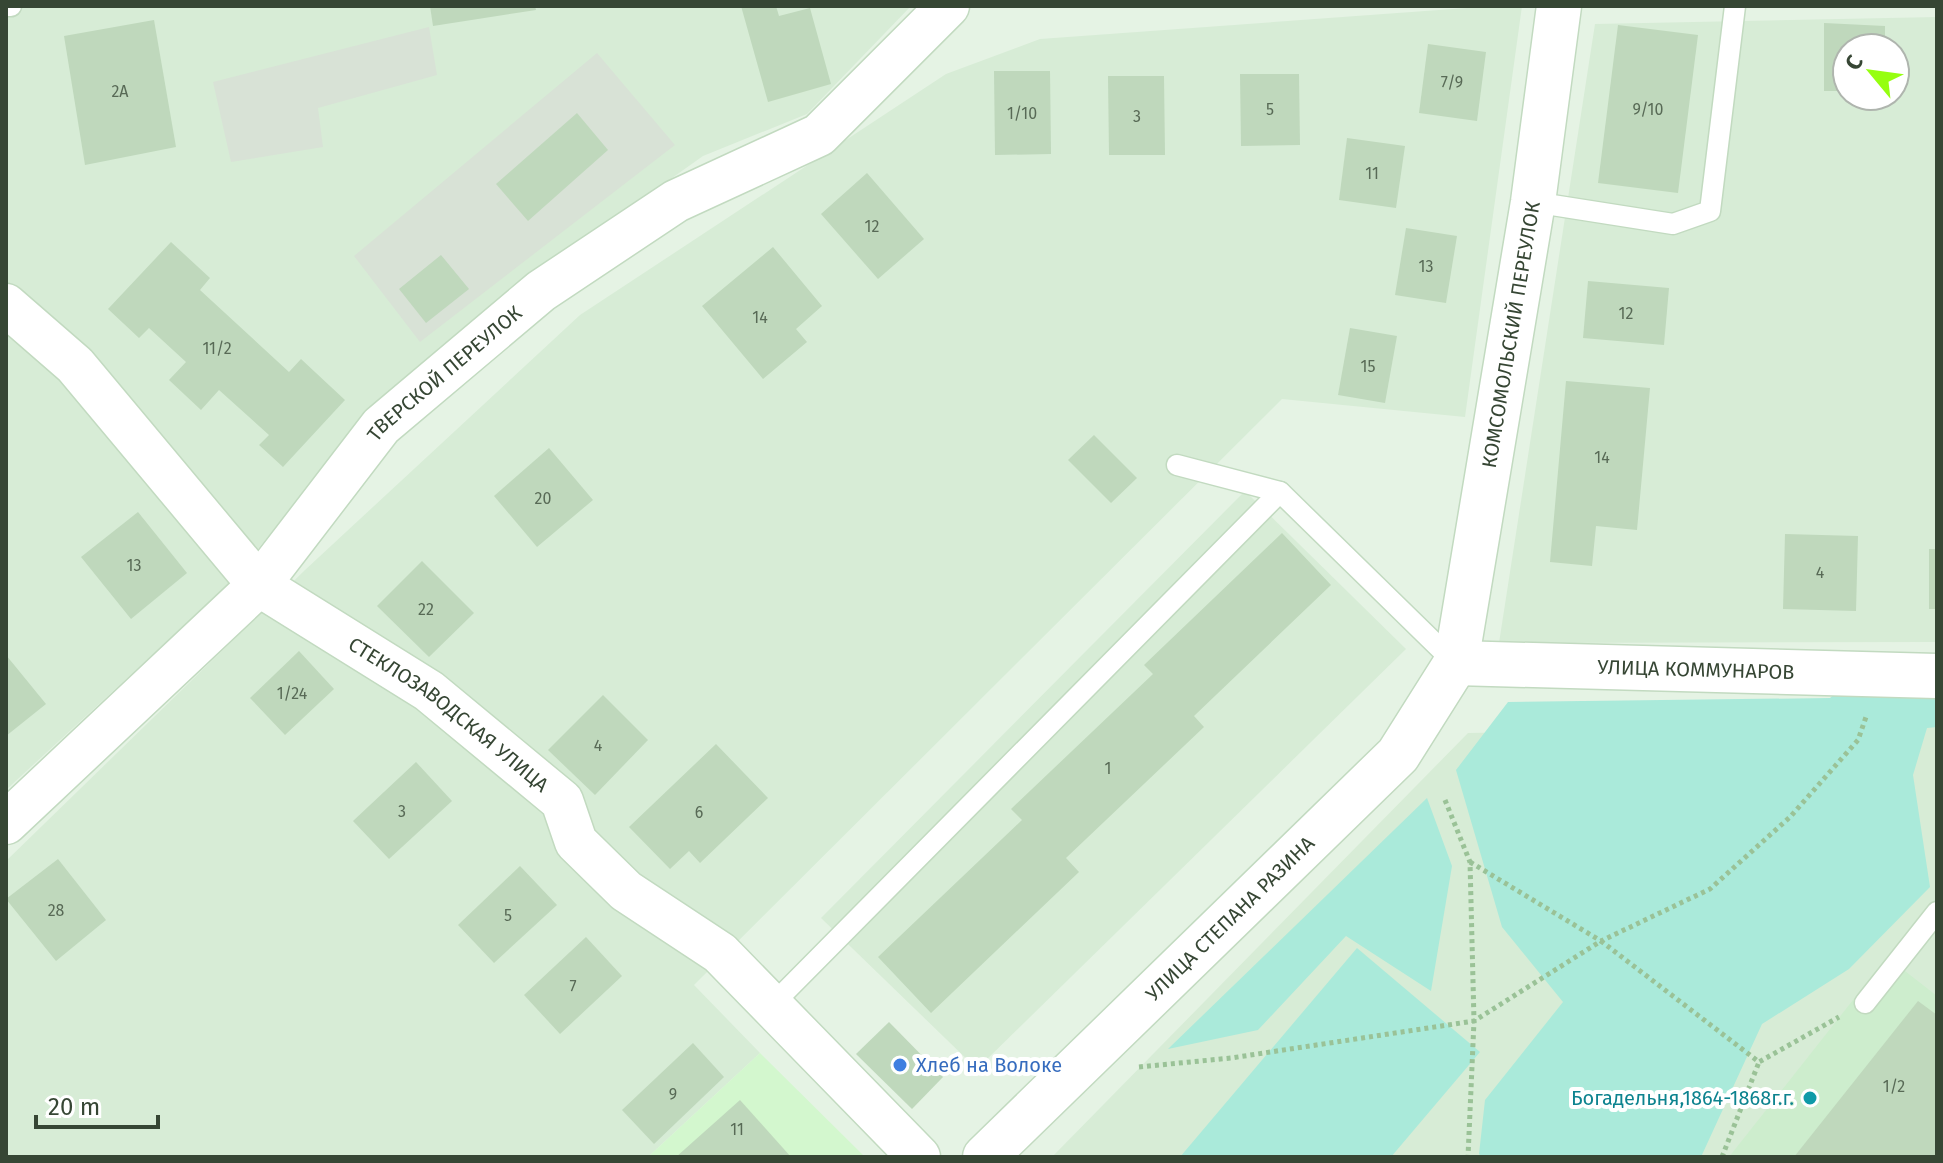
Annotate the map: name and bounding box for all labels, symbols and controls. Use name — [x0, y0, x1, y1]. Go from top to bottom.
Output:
north arrow — [1831, 32, 1911, 112]
text: С — [1839, 50, 1869, 75]
house number: 7/9 — [1441, 73, 1463, 92]
house number: 2А — [111, 82, 129, 101]
house number: 5 — [1266, 100, 1274, 119]
house number: 9/10 — [1633, 100, 1664, 119]
house number: 1/10 — [1007, 104, 1037, 123]
house number: 3 — [1133, 107, 1141, 126]
house number: 11 — [1365, 164, 1379, 183]
street label: КОМСОМОЛЬСКИЙ ПЕРЕУЛОК — [1477, 199, 1545, 470]
house number: 12 — [865, 217, 879, 236]
house number: 13 — [1419, 257, 1433, 276]
street label: ТВЕРСКОЙ ПЕРЕУЛОК — [362, 300, 527, 446]
house number: 12 — [1619, 304, 1633, 323]
house number: 14 — [752, 308, 768, 327]
house number: 11/2 — [202, 339, 232, 358]
house number: 15 — [1361, 357, 1375, 376]
house number: 14 — [1594, 448, 1610, 467]
house number: 20 — [535, 489, 551, 508]
house number: 13 — [127, 556, 141, 575]
house number: 4 — [1816, 563, 1825, 582]
house number: 22 — [418, 600, 434, 619]
street label: СТЕКЛОЗАВОДСКАЯ УЛИЦА — [344, 632, 554, 797]
street label: УЛИЦА КОММУНАРОВ — [1597, 655, 1795, 684]
house number: 1/24 — [277, 684, 308, 703]
house number: 4 — [594, 736, 603, 755]
house number: 1 — [1105, 759, 1111, 778]
house number: 3 — [398, 802, 406, 821]
house number: 6 — [695, 803, 703, 822]
street label: УЛИЦА СТЕПАНА РАЗИНА — [1141, 831, 1320, 1006]
house number: 28 — [48, 901, 65, 920]
house number: 5 — [504, 906, 512, 925]
house number: 7 — [569, 977, 577, 996]
place label: Хлеб на Волоке — [916, 1053, 1062, 1077]
marker: Хлеб на Волоке — [891, 1056, 909, 1074]
house number: 1/2 — [1883, 1077, 1905, 1096]
scale bar — [36, 1079, 158, 1129]
house number: 9 — [669, 1085, 677, 1104]
place label: Богадельня,1864-1868г.г. — [1571, 1086, 1794, 1110]
marker: Богадельня,1864-1868г.г. — [1801, 1089, 1819, 1107]
text: 20 m — [48, 1093, 100, 1121]
house number: 11 — [730, 1120, 744, 1139]

